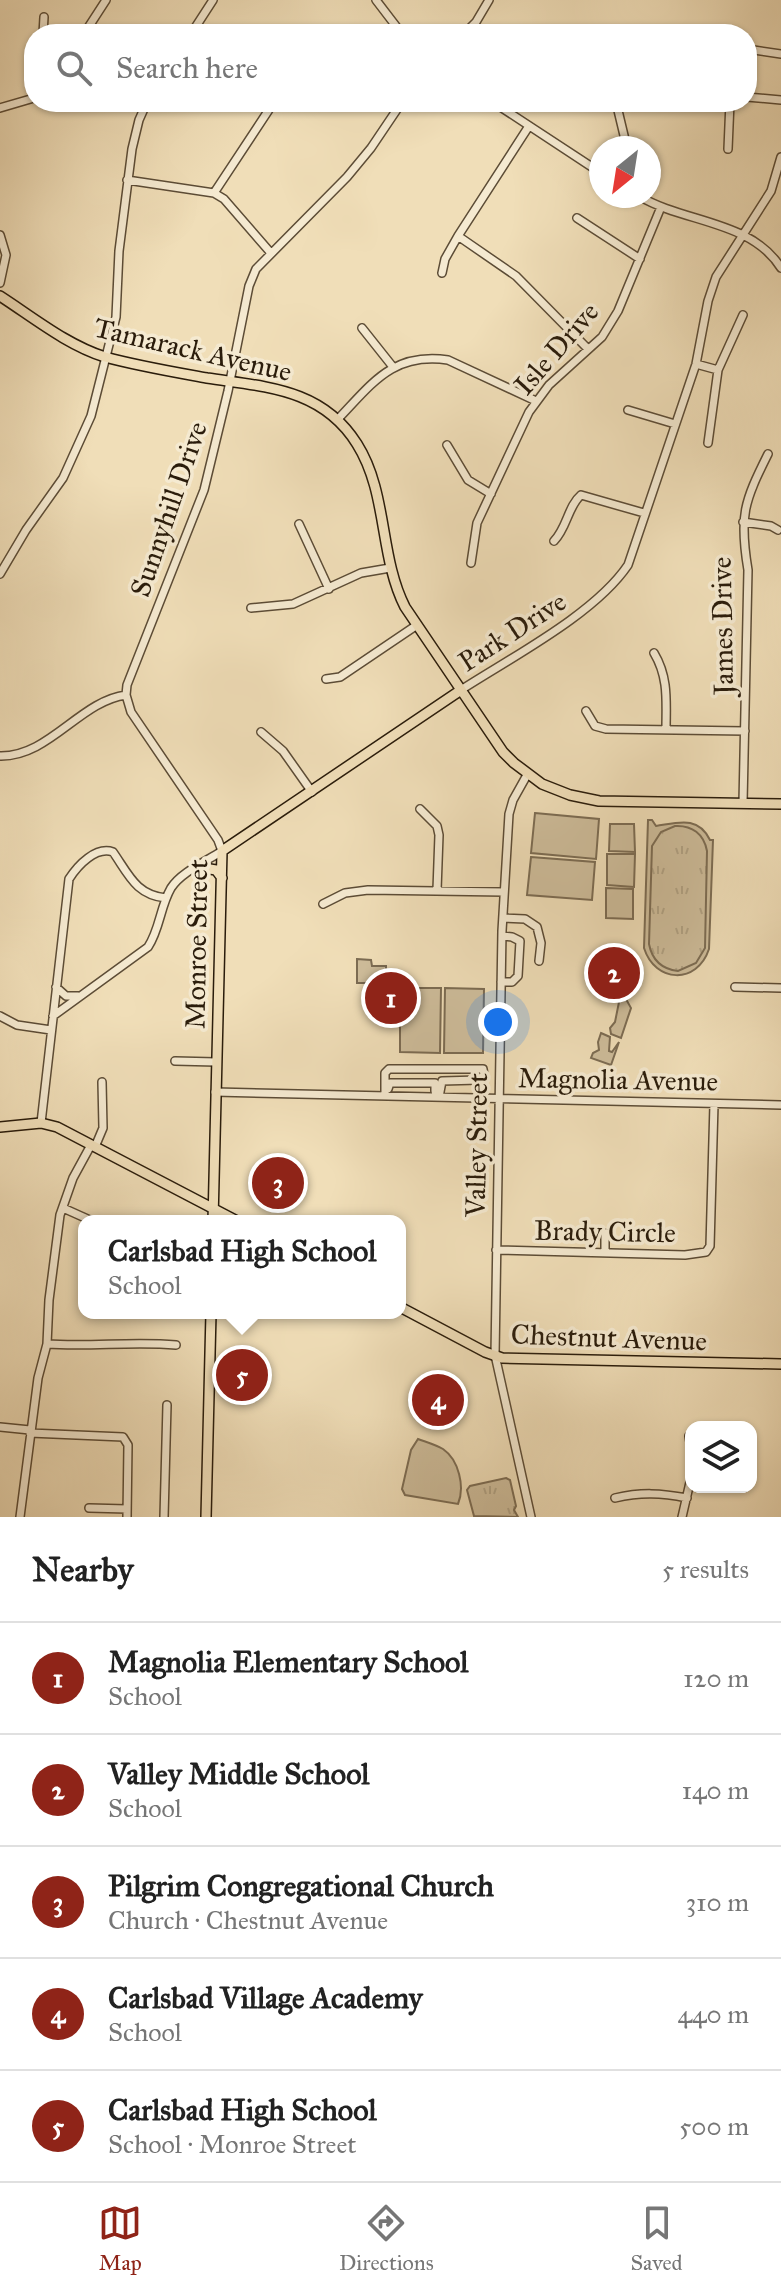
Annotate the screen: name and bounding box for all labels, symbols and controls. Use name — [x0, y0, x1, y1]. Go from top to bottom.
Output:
search box — [24, 24, 757, 112]
icon: search — [52, 46, 96, 90]
text: Search here — [116, 50, 258, 86]
north arrow — [589, 136, 661, 208]
street label: Isle Drive — [506, 295, 606, 402]
street label: Tamarack Avenue — [91, 310, 295, 389]
street label: Sunnyhill Drive — [122, 417, 215, 601]
street label: James Drive — [704, 556, 741, 699]
street label: Park Drive — [452, 584, 573, 679]
street label: Monroe Street — [178, 859, 215, 1029]
pin: 2 — [588, 943, 640, 1003]
pin: 1 — [365, 968, 417, 1028]
your location — [478, 1002, 518, 1042]
street label: Magnolia Avenue — [518, 1060, 718, 1099]
street label: Valley Street — [458, 1072, 495, 1219]
pin: 3 — [252, 1153, 304, 1213]
street label: Brady Circle — [534, 1213, 676, 1250]
popup — [78, 1215, 406, 1319]
text: Carlsbad High School — [108, 1233, 376, 1269]
text: School — [108, 1269, 182, 1301]
street label: Chestnut Avenue — [510, 1317, 708, 1358]
pin: 5 — [216, 1345, 268, 1405]
pin: 4 — [412, 1370, 464, 1430]
map controls — [685, 1421, 757, 1493]
button: layers — [685, 1421, 757, 1493]
text: Nearby — [32, 1549, 134, 1590]
text: 5 results — [662, 1553, 749, 1585]
text: Magnolia Elementary School — [108, 1644, 468, 1680]
text: 1 — [53, 1662, 63, 1694]
text: 120 m — [683, 1662, 749, 1694]
text: School — [108, 1680, 182, 1712]
text: Valley Middle School — [108, 1756, 369, 1792]
text: 2 — [52, 1774, 64, 1806]
text: 140 m — [682, 1774, 749, 1806]
text: School — [108, 1792, 182, 1824]
text: Pilgrim Congregational Church — [108, 1868, 494, 1904]
text: 3 — [53, 1886, 63, 1918]
text: 310 m — [686, 1886, 749, 1918]
text: Church · Chestnut Avenue — [108, 1904, 388, 1936]
text: Carlsbad Village Academy — [108, 1980, 423, 2016]
text: 4 — [51, 1998, 65, 2030]
text: 440 m — [677, 1998, 749, 2030]
text: School — [108, 2016, 182, 2048]
text: Carlsbad High School — [108, 2092, 377, 2128]
text: 5 — [52, 2110, 64, 2142]
text: 500 m — [679, 2110, 749, 2142]
text: School · Monroe Street — [108, 2128, 356, 2160]
tab: Map — [98, 2201, 142, 2276]
tab: Directions — [339, 2201, 434, 2276]
tab: Saved — [630, 2201, 683, 2276]

